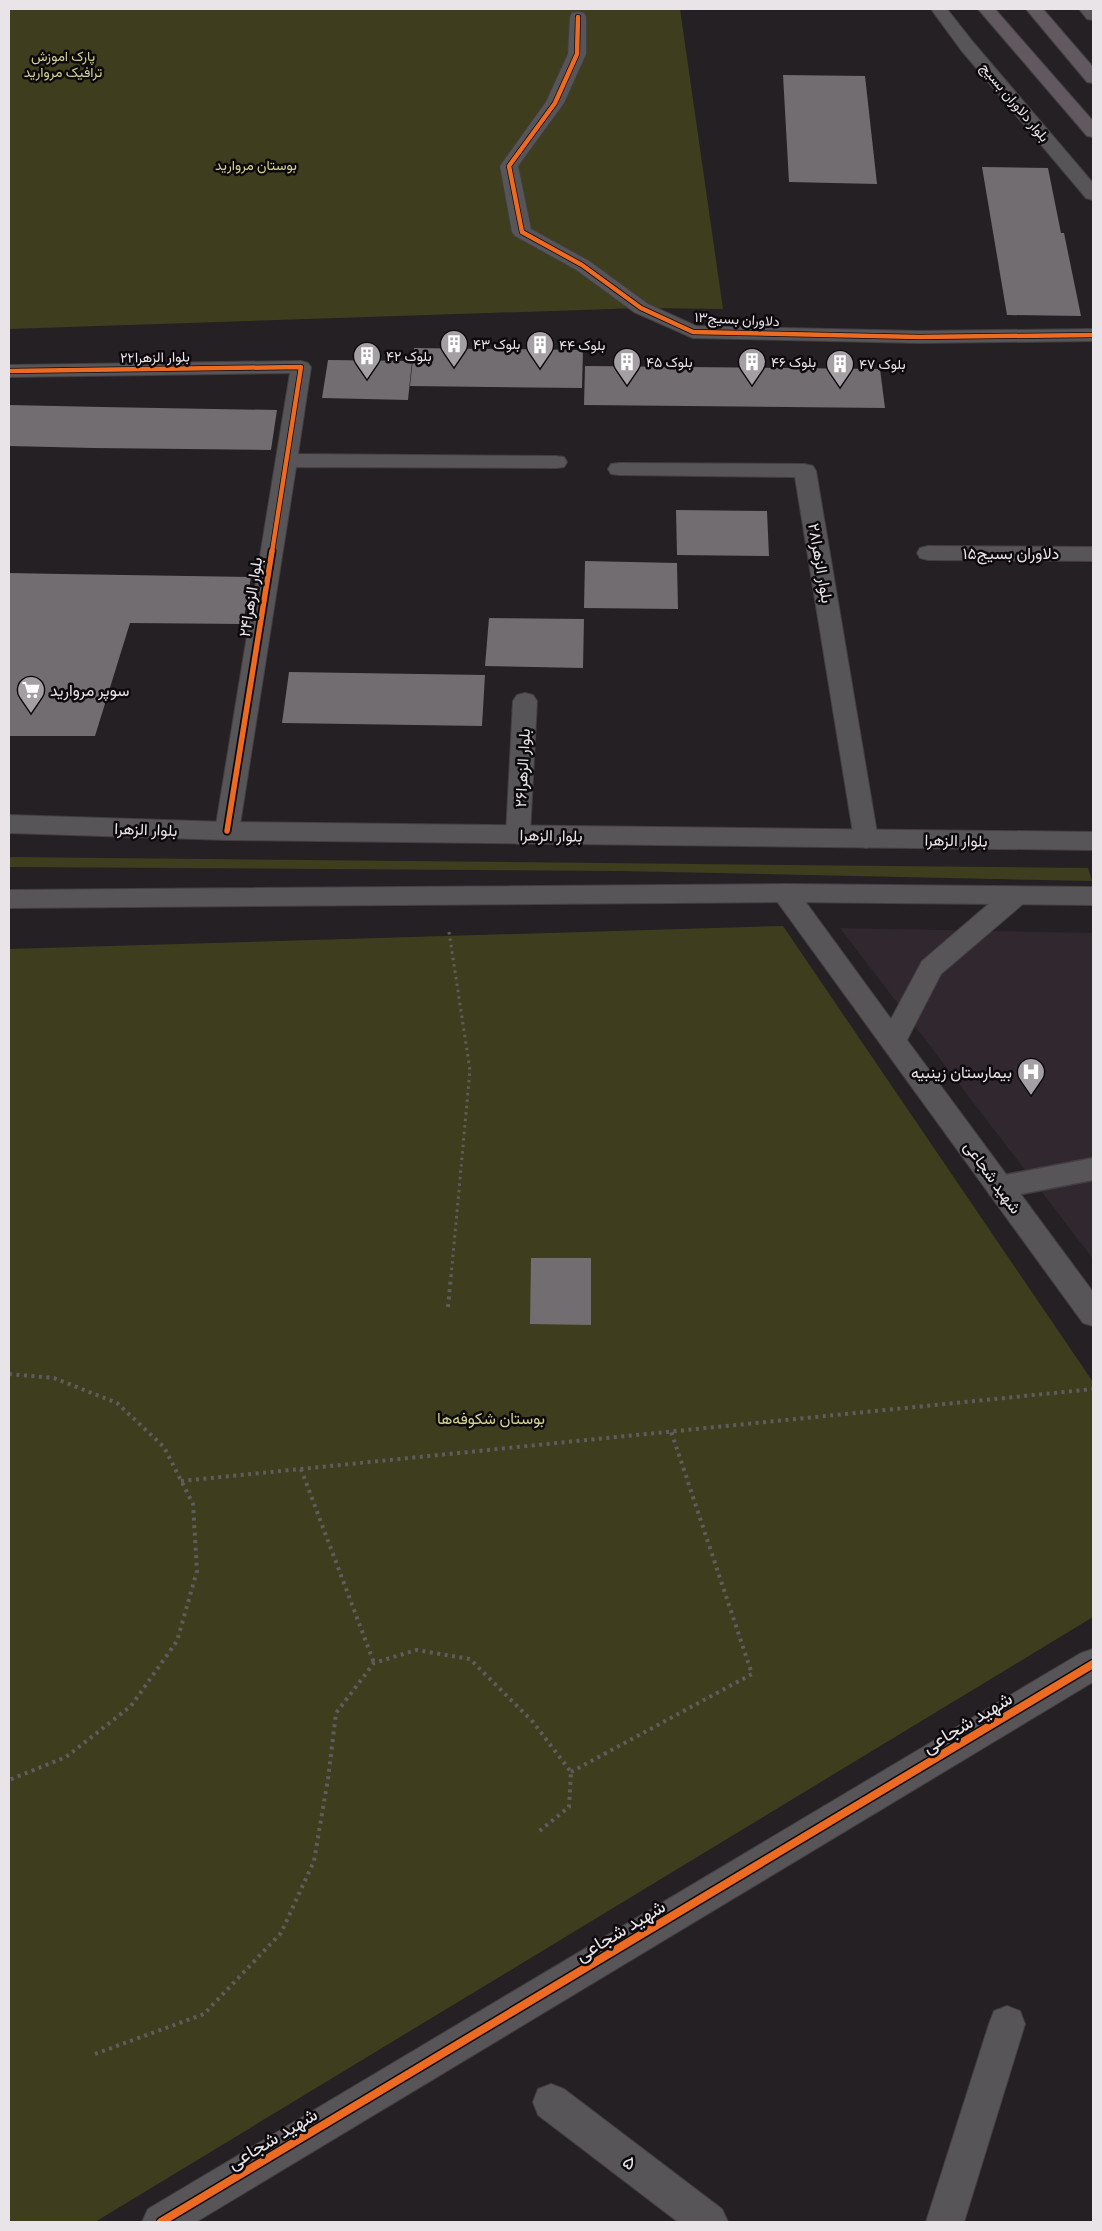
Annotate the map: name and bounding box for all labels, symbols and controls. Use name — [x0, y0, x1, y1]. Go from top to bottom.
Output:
park label: پارک اموزش ترافیک مروارید — [24, 48, 102, 81]
street label: بلوار دلاوران بسیج — [975, 59, 1053, 147]
park label: بوستان مروارید — [215, 157, 297, 174]
street label: دلاوران بسیج۱۳ — [694, 309, 780, 332]
building icon: بلوک ۴۳ — [439, 329, 469, 368]
building icon: بلوک ۴۴ — [525, 330, 555, 369]
place label: بلوک ۴۳ — [473, 336, 521, 353]
place label: بلوک ۴۴ — [559, 337, 605, 354]
building icon: بلوک ۴۲ — [352, 341, 382, 380]
building icon: بلوک ۴۵ — [612, 347, 642, 386]
building icon: بلوک ۴۶ — [737, 347, 767, 386]
street label: بلوار الزهرا۲۲ — [120, 348, 190, 367]
place label: بلوک ۴۲ — [386, 348, 432, 365]
building icon: بلوک ۴۷ — [825, 349, 855, 388]
place label: بلوک ۴۵ — [646, 354, 693, 371]
place label: بلوک ۴۶ — [771, 354, 816, 371]
place label: بلوک ۴۷ — [859, 356, 906, 373]
street label: بلوار الزهرا۲۸ — [803, 522, 837, 605]
street label: دلاوران بسیج۱۵ — [963, 544, 1059, 565]
street label: بلوار الزهرا۲۴ — [235, 556, 267, 638]
supermarket icon: سوپر مروارید — [16, 675, 46, 714]
place label: سوپر مروارید — [50, 681, 129, 702]
street label: بلوار الزهرا۲۶ — [511, 728, 535, 808]
street label: بلوار الزهرا — [114, 819, 178, 841]
street label: بلوار الزهرا — [519, 825, 583, 847]
street label: بلوار الزهرا — [924, 830, 988, 852]
hospital icon: بیمارستان زینبیه — [1016, 1057, 1046, 1096]
place label: بیمارستان زینبیه — [911, 1063, 1012, 1083]
street label: شهید شجاعی — [959, 1137, 1025, 1218]
park label: بوستان شکوفه‌ها — [437, 1409, 545, 1429]
street label: شهید شجاعی — [918, 1687, 1016, 1758]
street label: شهید شجاعی — [571, 1895, 669, 1966]
street label: شهید شجاعی — [223, 2103, 321, 2174]
street label: ۵ — [619, 2150, 641, 2174]

